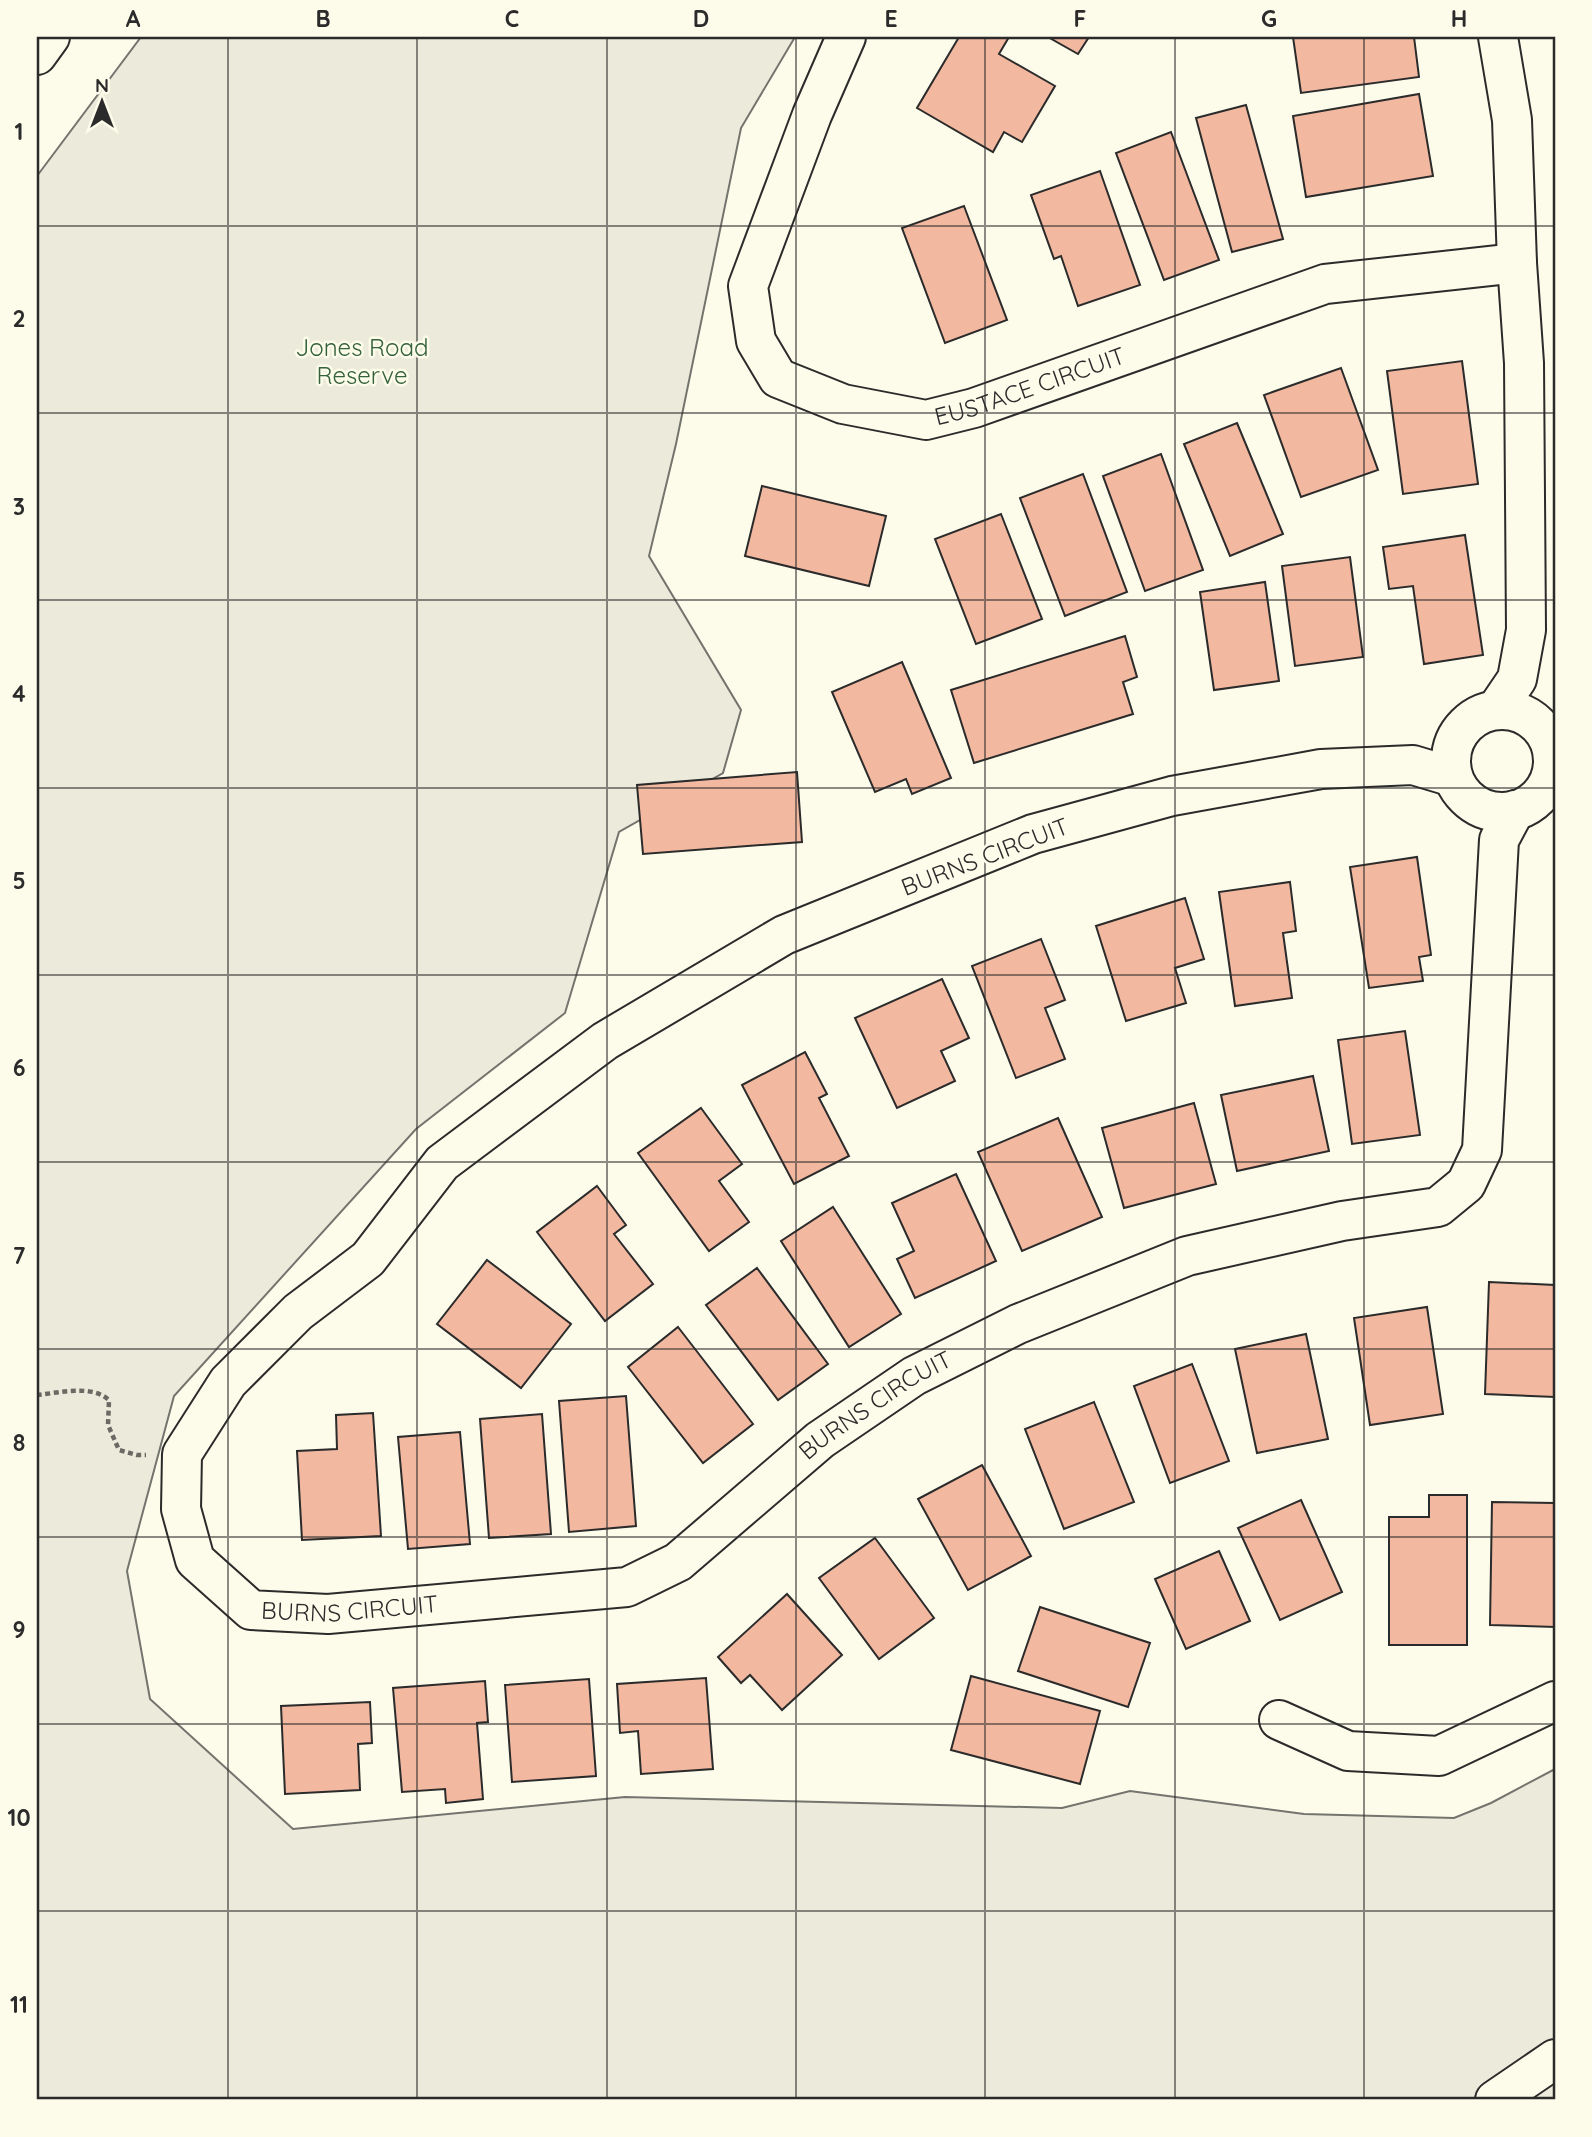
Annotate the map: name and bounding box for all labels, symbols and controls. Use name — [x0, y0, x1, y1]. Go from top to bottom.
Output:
text: A — [126, 4, 141, 33]
text: B — [315, 4, 331, 33]
text: C — [505, 4, 519, 33]
text: D — [693, 4, 709, 33]
text: E — [884, 4, 898, 33]
text: F — [1074, 4, 1086, 33]
text: G — [1261, 4, 1277, 33]
text: H — [1451, 4, 1467, 33]
north arrow — [66, 66, 136, 136]
text: N — [95, 73, 109, 97]
text: 1 — [15, 117, 23, 146]
text: 2 — [12, 304, 26, 333]
park label: Jones Road Reserve — [295, 332, 429, 390]
street label: EUSTACE CIRCUIT — [931, 340, 1129, 431]
text: 3 — [13, 492, 25, 521]
text: 4 — [12, 679, 26, 708]
street label: BURNS CIRCUIT — [897, 810, 1073, 902]
text: 5 — [12, 866, 26, 895]
text: 6 — [13, 1053, 25, 1082]
text: 7 — [13, 1241, 26, 1270]
street label: BURNS CIRCUIT — [792, 1344, 956, 1466]
text: 8 — [13, 1428, 25, 1457]
street label: BURNS CIRCUIT — [261, 1588, 439, 1628]
text: 9 — [12, 1615, 26, 1644]
text: 10 — [7, 1803, 31, 1832]
text: 11 — [10, 1990, 28, 2019]

